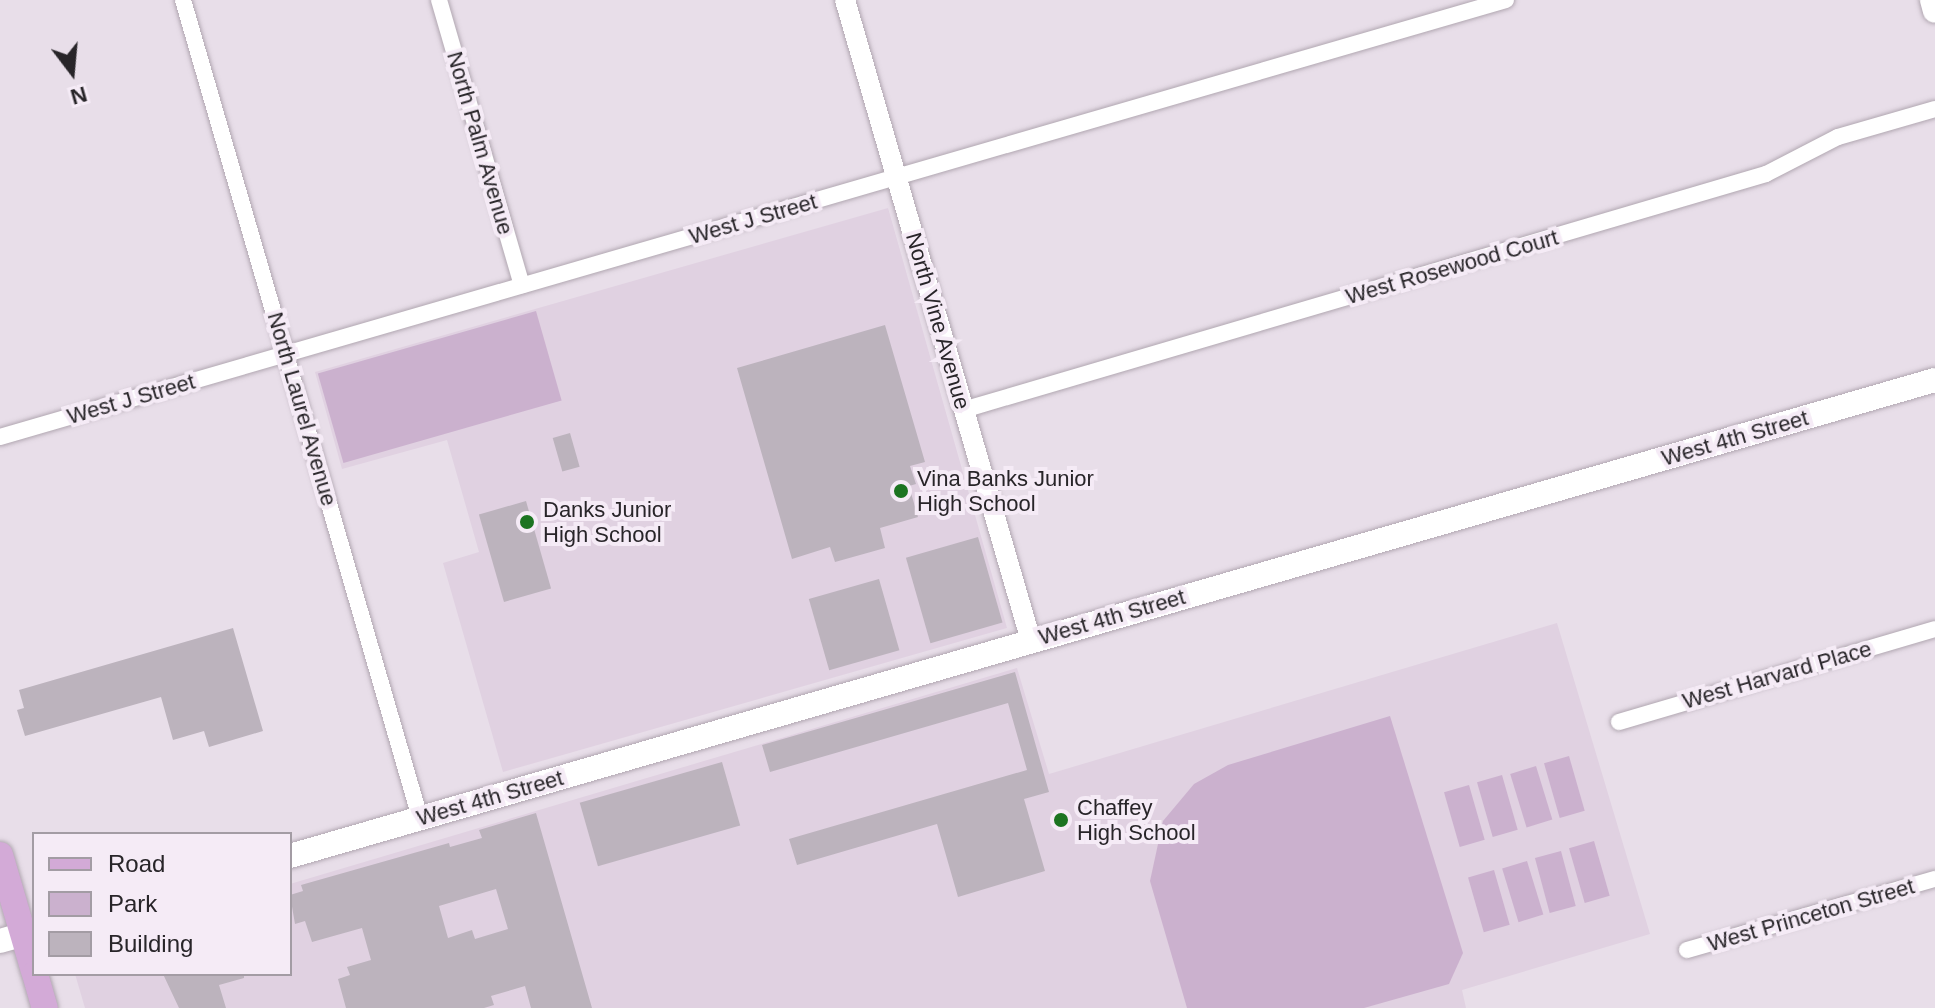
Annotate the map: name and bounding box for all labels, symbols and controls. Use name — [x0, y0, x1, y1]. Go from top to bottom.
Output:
north arrow — [32, 32, 112, 112]
street label: North Palm Avenue — [441, 48, 519, 238]
text: N — [68, 81, 90, 110]
street label: West J Street — [686, 188, 820, 250]
street label: West Rosewood Court — [1343, 224, 1561, 310]
street label: North Vine Avenue — [900, 229, 976, 413]
street label: North Laurel Avenue — [262, 309, 342, 509]
street label: West J Street — [64, 368, 198, 430]
street label: West 4th Street — [1659, 404, 1811, 472]
place label: Vina Banks Junior High School — [917, 465, 1094, 516]
marker: Vina Banks Junior High School — [892, 482, 910, 500]
place label: Danks Junior High School — [543, 496, 671, 548]
marker: Danks Junior High School — [518, 513, 536, 531]
street label: West 4th Street — [1036, 583, 1188, 651]
street label: West Harvard Place — [1680, 635, 1874, 715]
street label: West 4th Street — [414, 764, 566, 832]
place label: Chaffey High School — [1077, 794, 1196, 846]
marker: Chaffey High School — [1052, 811, 1070, 829]
legend — [32, 832, 292, 976]
text: Road — [108, 850, 165, 877]
street label: West Princeton Street — [1705, 873, 1917, 957]
text: Park — [108, 890, 157, 917]
text: Building — [108, 930, 193, 957]

